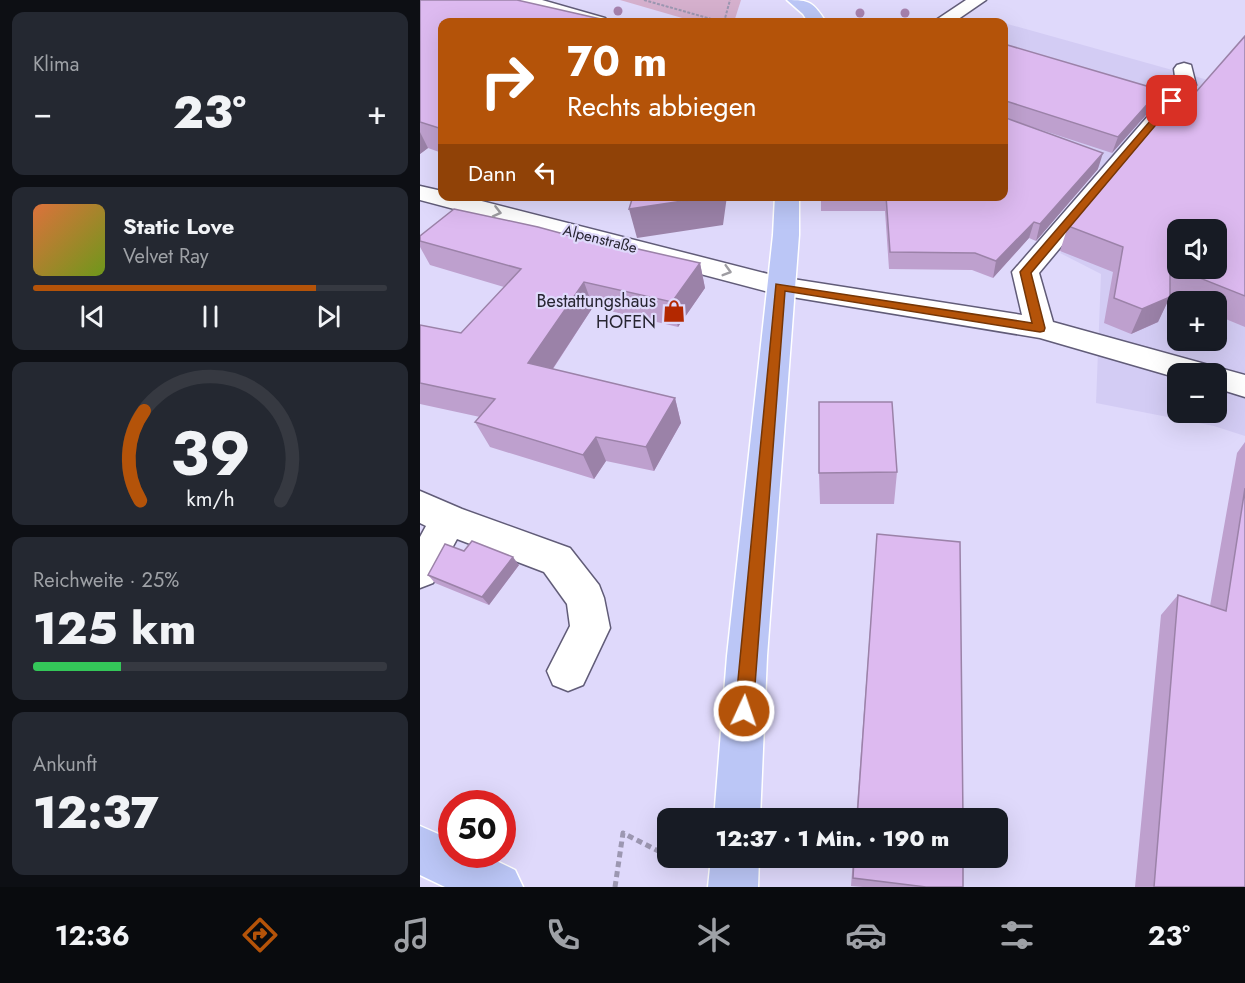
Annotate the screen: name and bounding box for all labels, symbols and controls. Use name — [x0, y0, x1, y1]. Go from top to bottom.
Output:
text: 70 m — [567, 31, 667, 92]
icon: right — [468, 42, 546, 120]
text: Klima — [33, 50, 79, 79]
pin — [1146, 75, 1197, 126]
text: 23° — [173, 80, 246, 145]
icon: arrive — [1155, 84, 1188, 117]
text: Rechts abbiegen — [567, 87, 757, 126]
text: − — [33, 89, 52, 136]
text: + — [367, 89, 387, 136]
icon: left — [529, 156, 562, 189]
text: Dann — [468, 157, 517, 189]
one-way arrow — [492, 205, 502, 218]
text: Static Love — [123, 210, 234, 242]
street label: Alpenstraße — [561, 219, 640, 259]
map controls — [1167, 219, 1227, 423]
button: sound — [1167, 219, 1227, 279]
text: Velvet Ray — [123, 242, 209, 271]
one-way arrow — [721, 264, 732, 276]
place label: Bestattungshaus HOFEN — [537, 288, 656, 335]
button: + — [1167, 291, 1227, 351]
shop icon: Bestattungshaus HOFEN — [661, 298, 687, 324]
icon: previous — [76, 300, 109, 333]
icon: pause — [194, 300, 227, 333]
icon: next — [312, 300, 345, 333]
button: − — [1167, 363, 1227, 423]
text: 39 — [170, 408, 250, 498]
text: km/h — [186, 483, 234, 514]
text: Reichweite · 25% — [33, 566, 179, 595]
text: 125 km — [33, 596, 196, 661]
position arrow — [712, 679, 776, 743]
text: Ankunft — [33, 750, 97, 779]
text: 12:37 — [33, 780, 159, 845]
speed limit sign: 50 — [438, 790, 516, 868]
text: 12:37 · 1 Min. · 190 m — [716, 822, 949, 854]
icon: directions — [239, 914, 281, 956]
icon: music — [391, 914, 433, 956]
icon: phone — [542, 914, 584, 956]
icon: climate — [693, 914, 735, 956]
icon: car — [845, 914, 887, 956]
icon: filters — [996, 914, 1038, 956]
text: 12:36 — [55, 916, 130, 955]
text: 23° — [1148, 916, 1190, 955]

